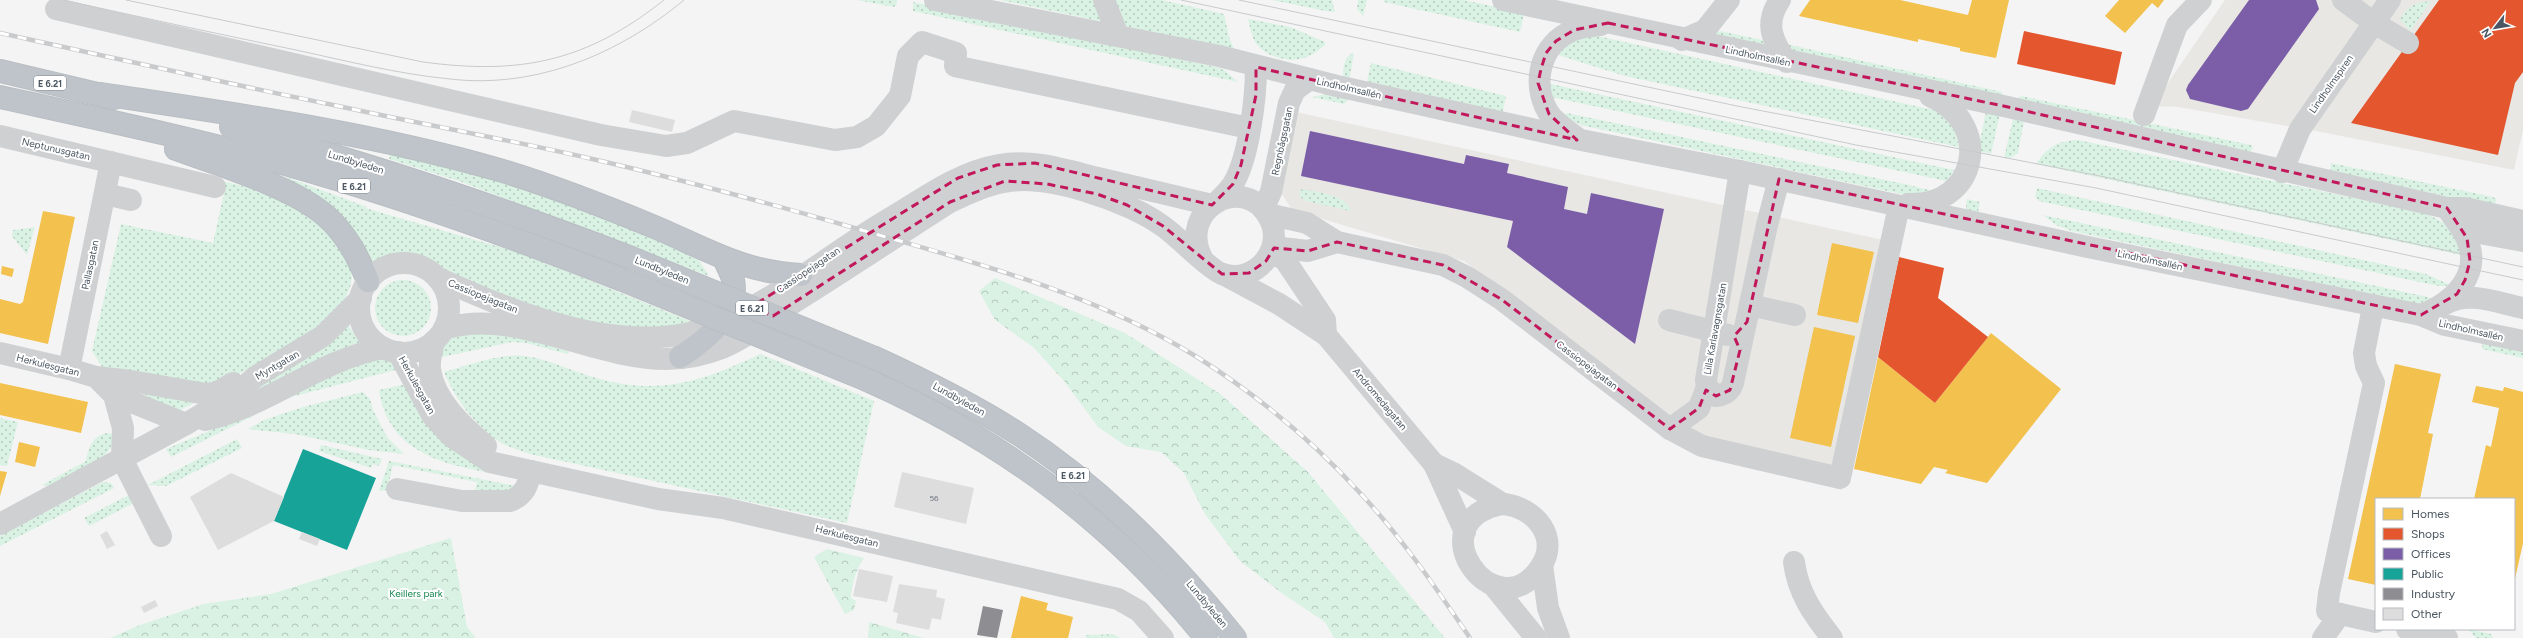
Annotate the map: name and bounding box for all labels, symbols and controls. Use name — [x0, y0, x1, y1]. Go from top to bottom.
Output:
north arrow — [2475, 8, 2515, 48]
text: N — [2479, 26, 2495, 40]
street label: Lindholmsallén — [1724, 43, 1792, 69]
street label: Lindholmspiren — [2306, 52, 2356, 116]
street label: Lindholmsallén — [1315, 74, 1383, 102]
road number: E 6.21 — [34, 76, 66, 90]
street label: Regnbågsgatan — [1268, 105, 1296, 177]
street label: Neptunusgatan — [21, 135, 92, 163]
street label: Lundbyleden — [326, 147, 386, 177]
road number: E 6.21 — [338, 179, 370, 193]
street label: Pallasgatan — [78, 239, 102, 291]
street label: Cassiopejagatan — [774, 244, 843, 296]
street label: Lindholmsallén — [2116, 247, 2184, 273]
street label: Lundbyleden — [633, 253, 692, 287]
street label: Cassiopejagatan — [446, 276, 520, 316]
street label: Lilla Karlavagnsgatan — [1701, 282, 1730, 376]
road number: E 6.21 — [736, 301, 768, 315]
street label: Lindholmsallén — [2437, 316, 2505, 344]
street label: Cassiopejagatan — [1553, 337, 1621, 393]
street label: Myntgatan — [253, 347, 302, 383]
street label: Herkulesgatan — [15, 351, 81, 379]
street label: Herkulesgatan — [396, 354, 439, 417]
street label: Andromedagatan — [1350, 365, 1410, 433]
street label: Lundbyleden — [931, 379, 988, 419]
road number: E 6.21 — [1057, 468, 1089, 482]
house number: 56 — [929, 493, 939, 503]
legend — [2375, 498, 2515, 630]
text: Homes — [2411, 507, 2450, 521]
street label: Herkulesgatan — [814, 522, 880, 550]
text: Shops — [2411, 527, 2445, 541]
text: Offices — [2411, 547, 2451, 561]
text: Public — [2411, 567, 2444, 581]
street label: Lundbyleden — [1183, 578, 1231, 631]
park label: Keillers park — [389, 587, 443, 600]
text: Industry — [2411, 587, 2456, 601]
text: Other — [2411, 607, 2442, 621]

